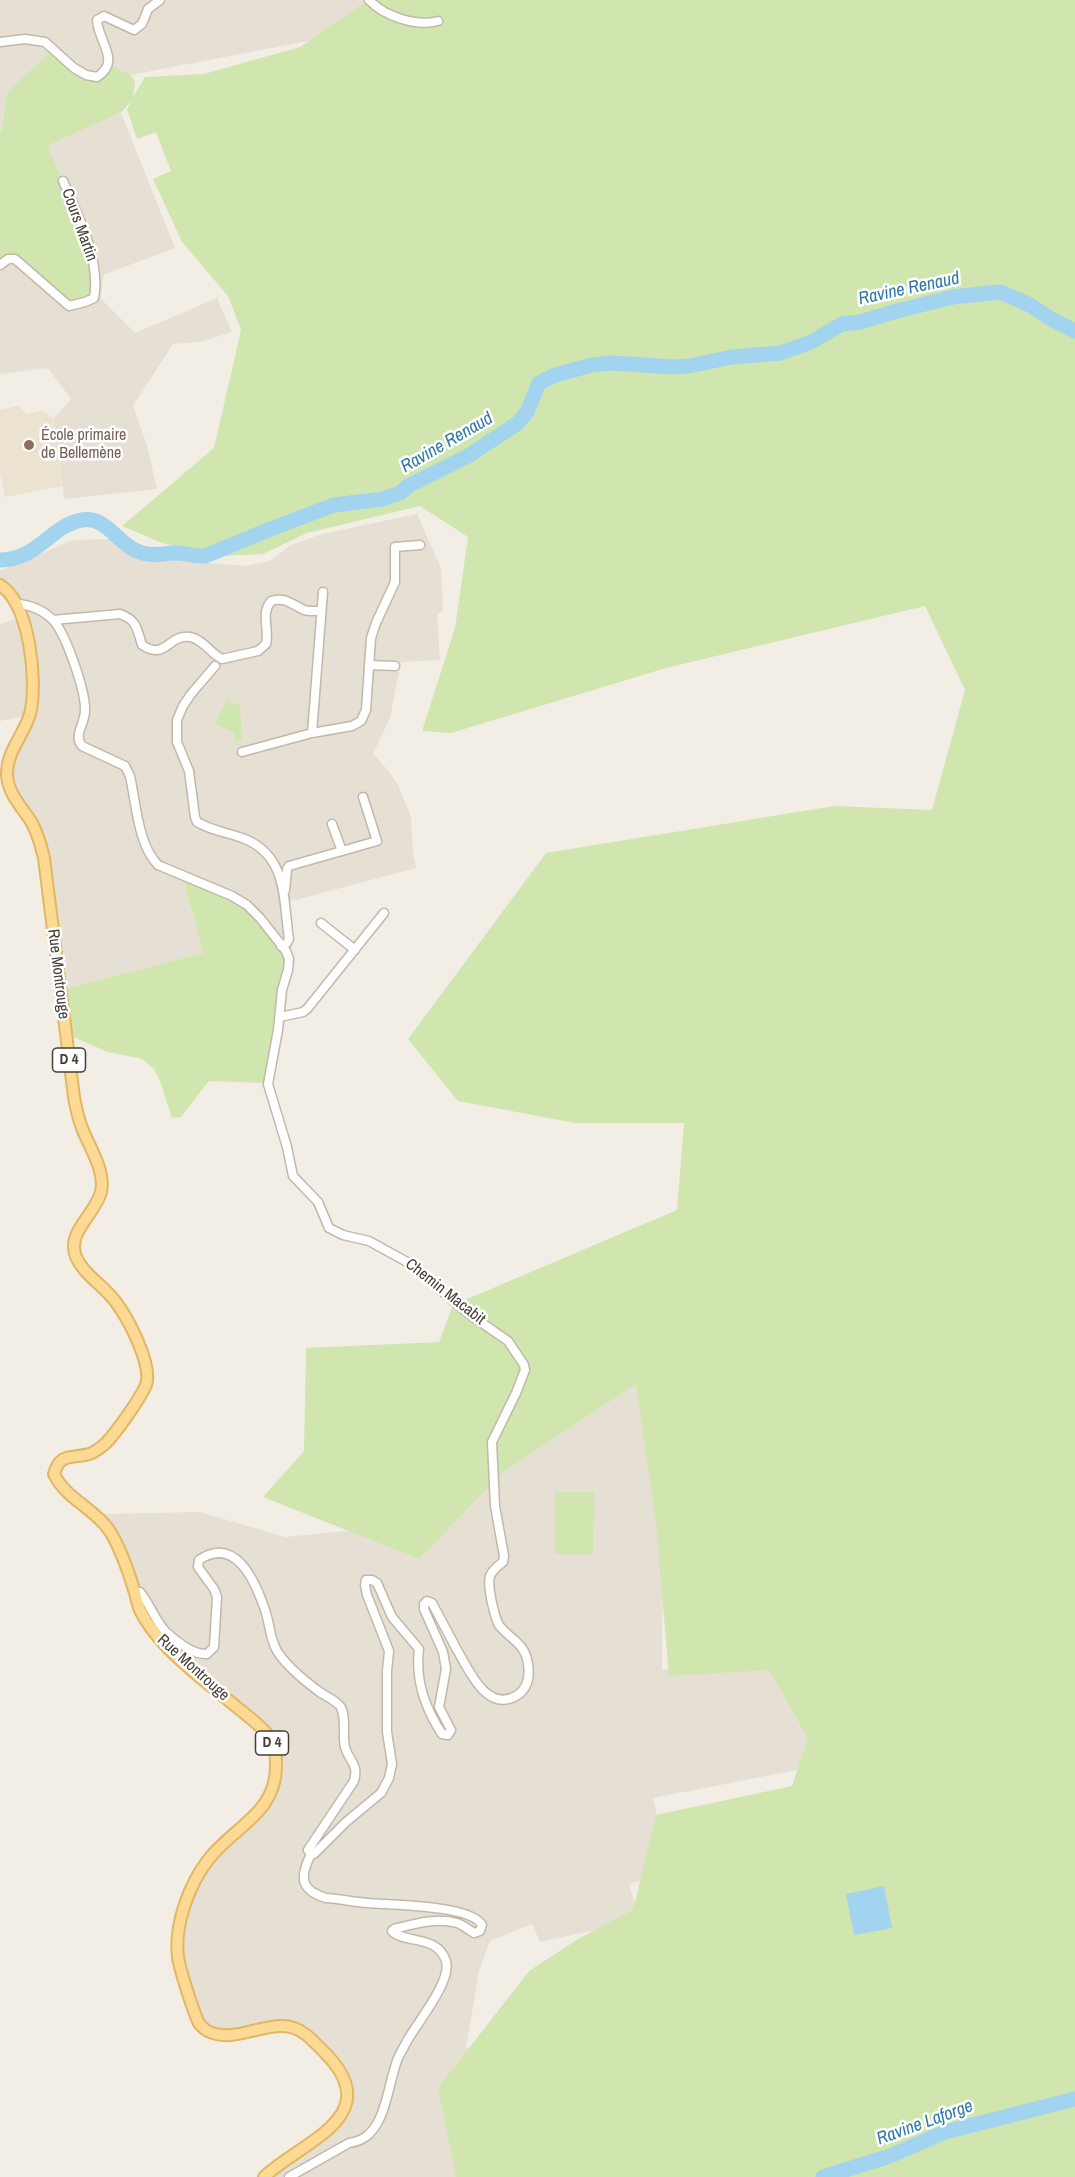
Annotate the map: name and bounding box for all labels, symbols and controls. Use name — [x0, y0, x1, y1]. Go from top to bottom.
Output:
street label: Cours Martin — [57, 186, 101, 264]
water label: Ravine Renaud — [857, 268, 961, 310]
water label: Ravine Renaud — [397, 408, 497, 478]
place label: École primaire de Bellemène — [41, 426, 126, 464]
marker: École primaire de Bellemène — [22, 438, 36, 452]
street label: Rue Montrouge — [43, 928, 73, 1020]
road number: D 4 — [52, 1048, 86, 1072]
street label: Chemin Macabit — [401, 1255, 489, 1329]
street label: Rue Montrouge — [153, 1631, 233, 1705]
road number: D 4 — [256, 1731, 288, 1755]
water label: Ravine Laforge — [874, 2096, 976, 2150]

